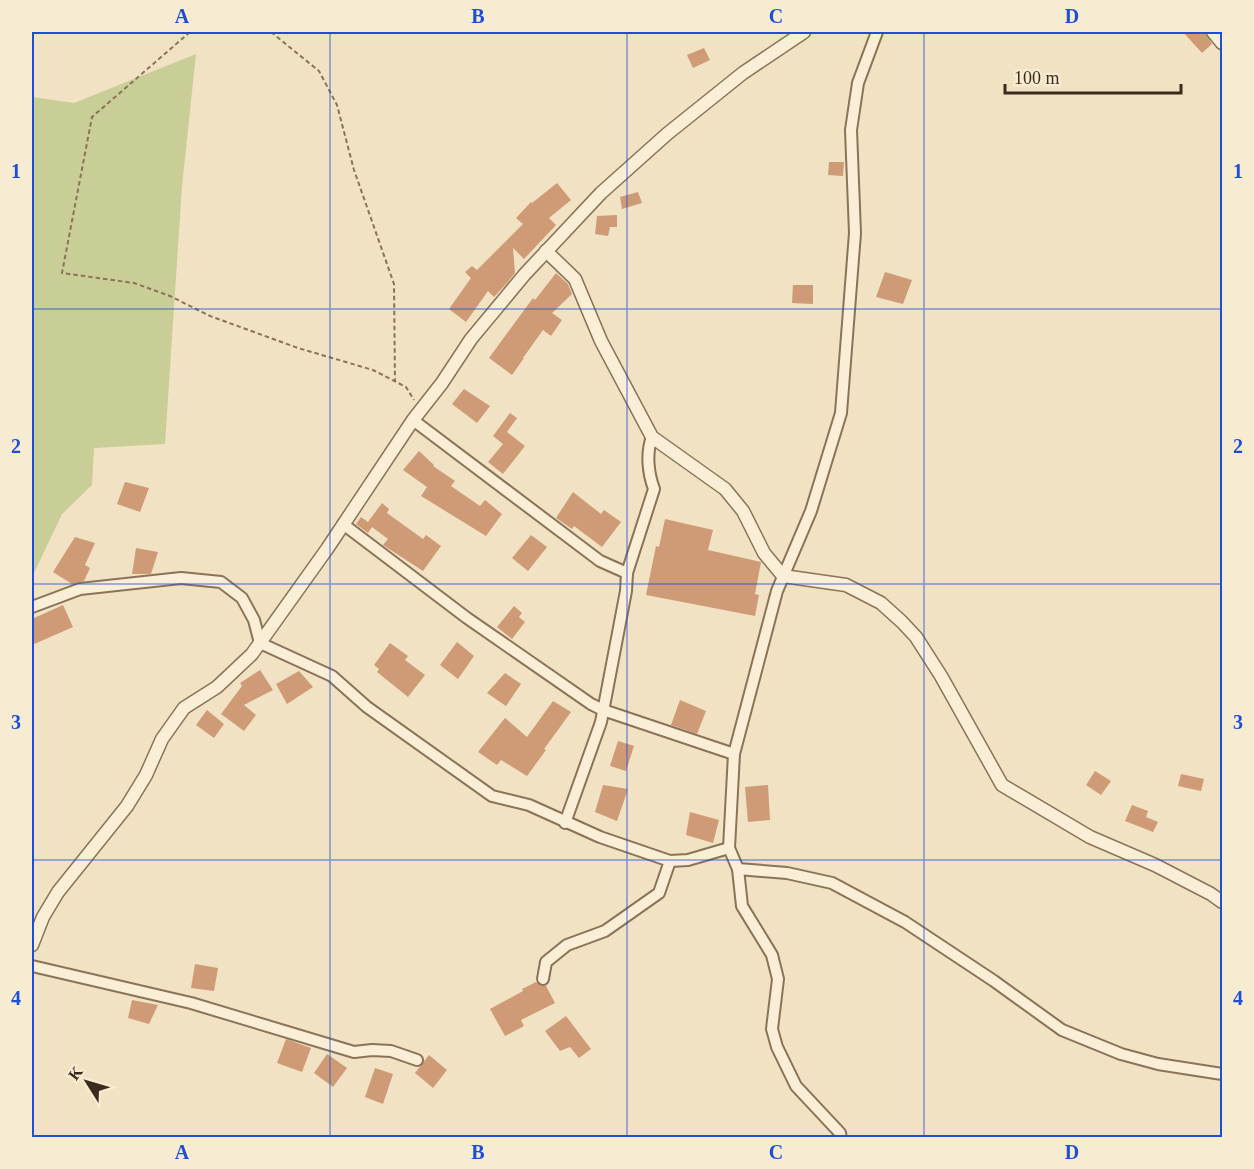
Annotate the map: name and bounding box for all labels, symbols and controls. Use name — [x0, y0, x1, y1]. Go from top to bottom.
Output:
text: A — [175, 5, 190, 27]
text: B — [471, 5, 485, 27]
text: C — [769, 5, 783, 27]
text: D — [1065, 5, 1079, 27]
scale bar — [1005, 57, 1180, 95]
text: 100 m — [1014, 68, 1060, 88]
text: 1 — [11, 160, 21, 182]
text: 1 — [1233, 160, 1243, 182]
text: 2 — [11, 435, 21, 457]
text: 2 — [1233, 435, 1243, 457]
text: 3 — [11, 711, 21, 733]
text: 3 — [1233, 711, 1243, 733]
text: 4 — [11, 987, 21, 1009]
text: 4 — [1233, 987, 1243, 1009]
north arrow — [57, 1052, 117, 1112]
text: K — [65, 1063, 86, 1083]
text: A — [175, 1141, 190, 1163]
text: B — [471, 1141, 485, 1163]
text: C — [769, 1141, 783, 1163]
text: D — [1065, 1141, 1079, 1163]

